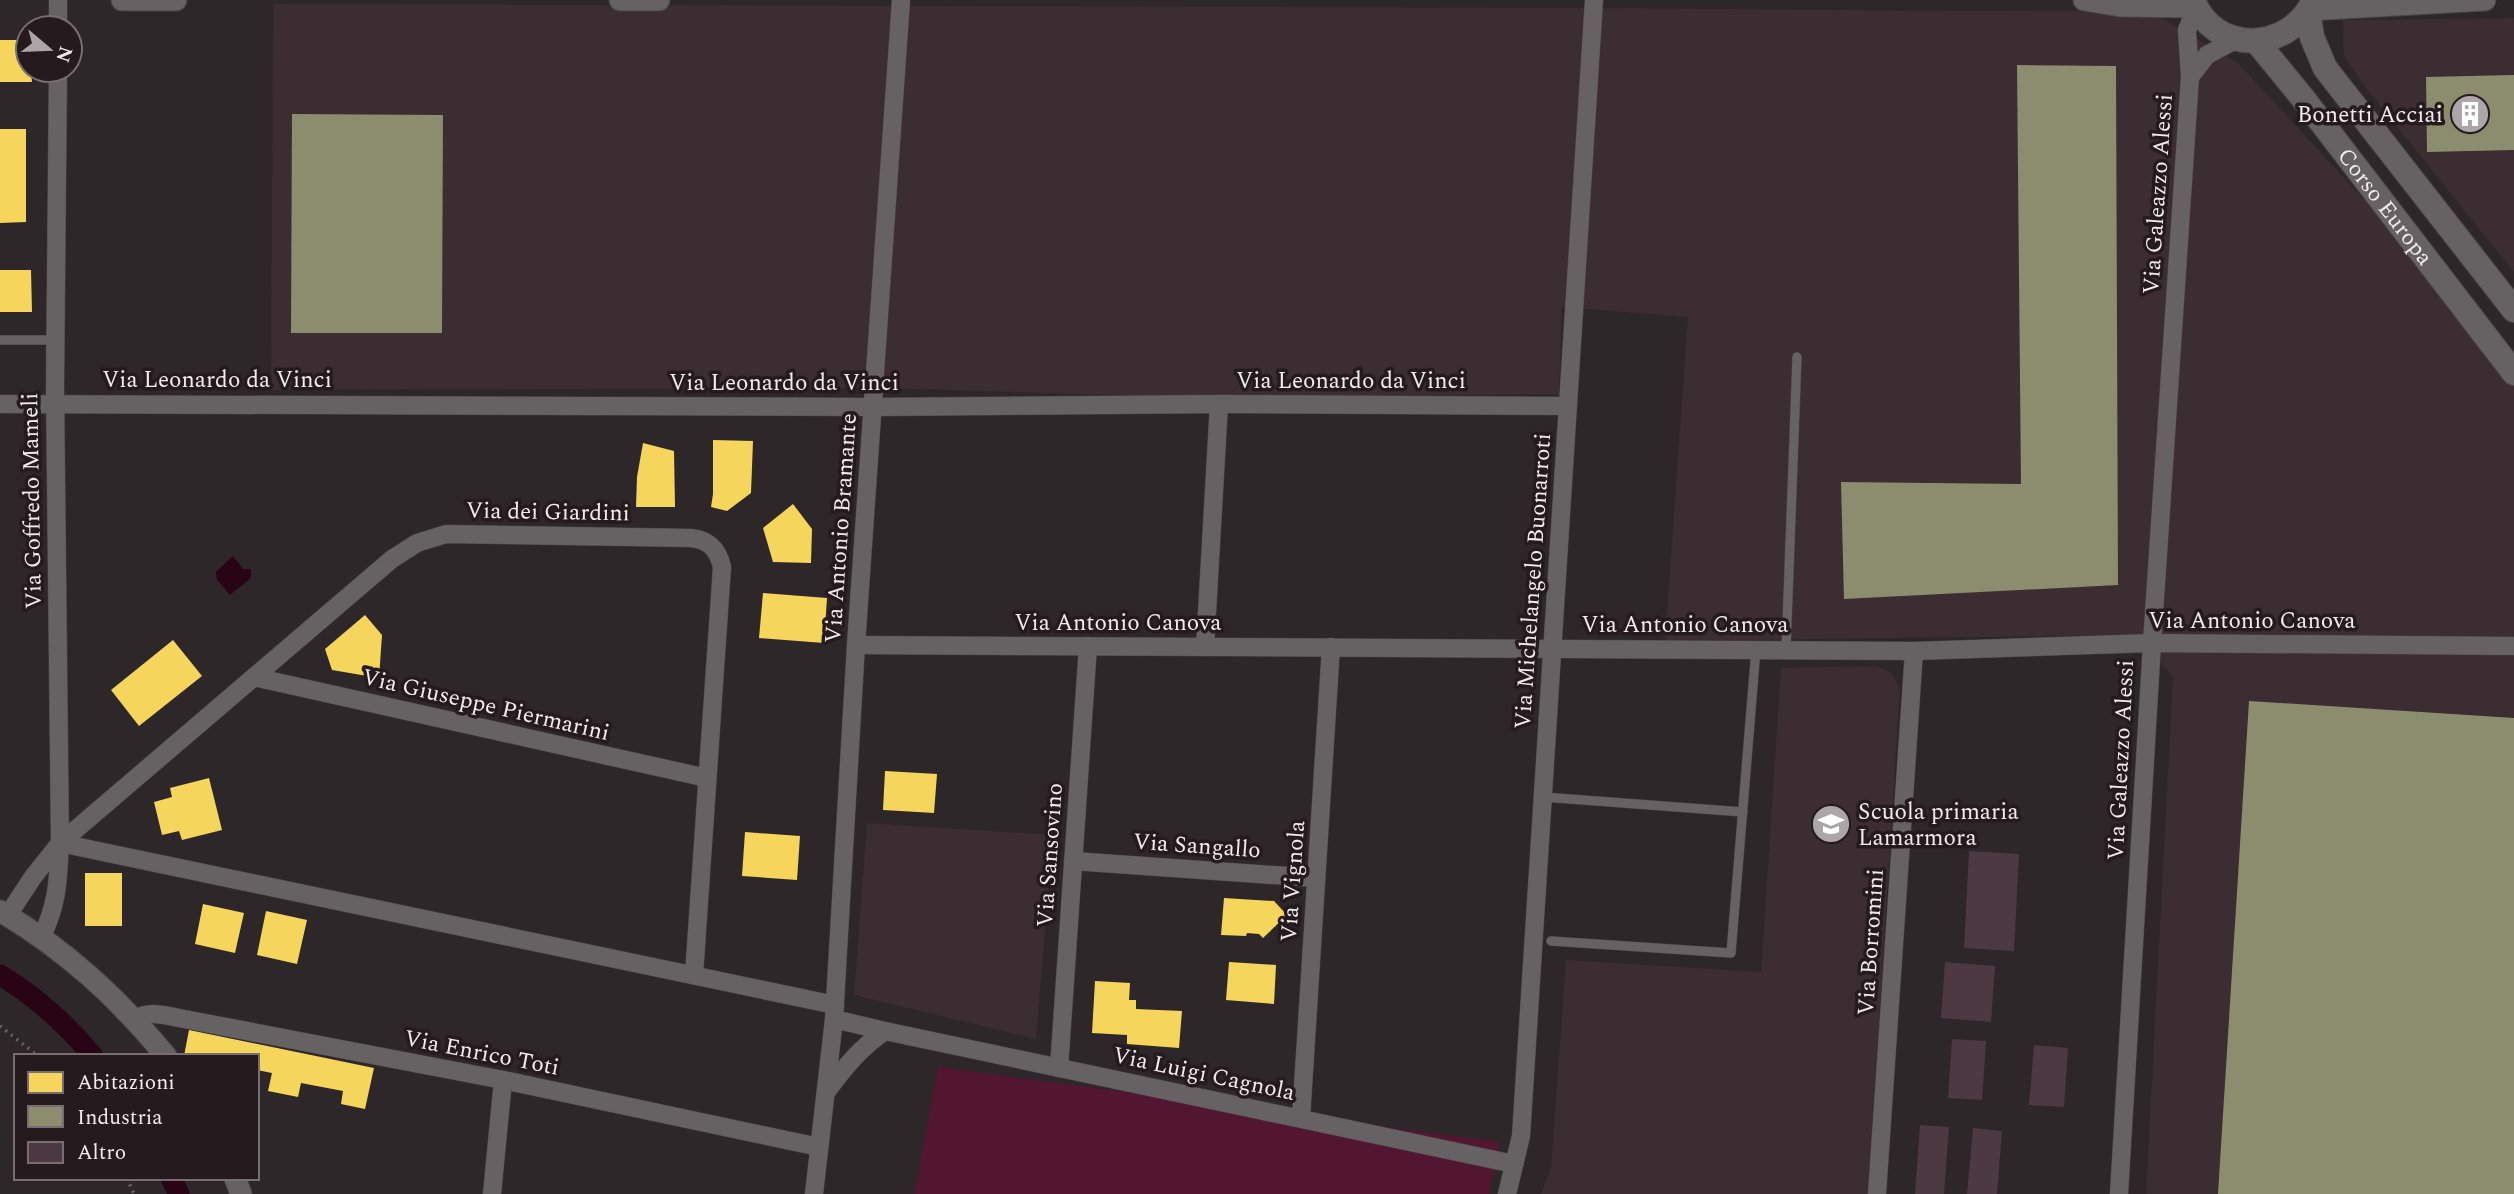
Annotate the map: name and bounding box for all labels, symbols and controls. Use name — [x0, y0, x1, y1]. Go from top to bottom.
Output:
north arrow — [14, 14, 84, 84]
text: N — [47, 42, 80, 66]
street label: Via Galeazzo Alessi — [2134, 93, 2183, 296]
building icon: Bonetti Acciai — [2449, 93, 2491, 135]
place label: Bonetti Acciai — [2297, 98, 2443, 133]
street label: Corso Europa — [2328, 141, 2441, 273]
street label: Via Leonardo da Vinci — [102, 363, 332, 398]
street label: Via Leonardo da Vinci — [1236, 364, 1466, 399]
street label: Via Leonardo da Vinci — [669, 366, 899, 401]
street label: Via Goffredo Mameli — [13, 392, 52, 610]
street label: Via Antonio Bramante — [816, 412, 867, 644]
street label: Via Michelangelo Buonarroti — [1506, 432, 1561, 730]
street label: Via dei Giardini — [466, 494, 630, 531]
street label: Via Antonio Canova — [2148, 604, 2356, 639]
street label: Via Antonio Canova — [1014, 606, 1222, 641]
street label: Via Antonio Canova — [1581, 608, 1789, 643]
street label: Via Galeazzo Alessi — [2099, 659, 2144, 861]
street label: Via Giuseppe Piermarini — [358, 660, 613, 751]
street label: Via Sansovino — [1028, 782, 1073, 929]
place label: Scuola primaria Lamarmora — [1858, 795, 2019, 856]
school or university icon: Scuola primaria Lamarmora — [1810, 803, 1852, 845]
street label: Via Vignola — [1272, 819, 1315, 943]
street label: Via Sangallo — [1132, 825, 1262, 868]
street label: Via Borromini — [1849, 868, 1894, 1017]
street label: Via Enrico Toti — [401, 1021, 562, 1086]
street label: Via Luigi Cagnola — [1109, 1038, 1298, 1111]
legend — [14, 1054, 259, 1180]
text: Abitazioni — [77, 1067, 175, 1099]
text: Industria — [77, 1102, 163, 1134]
text: Altro — [77, 1137, 126, 1169]

